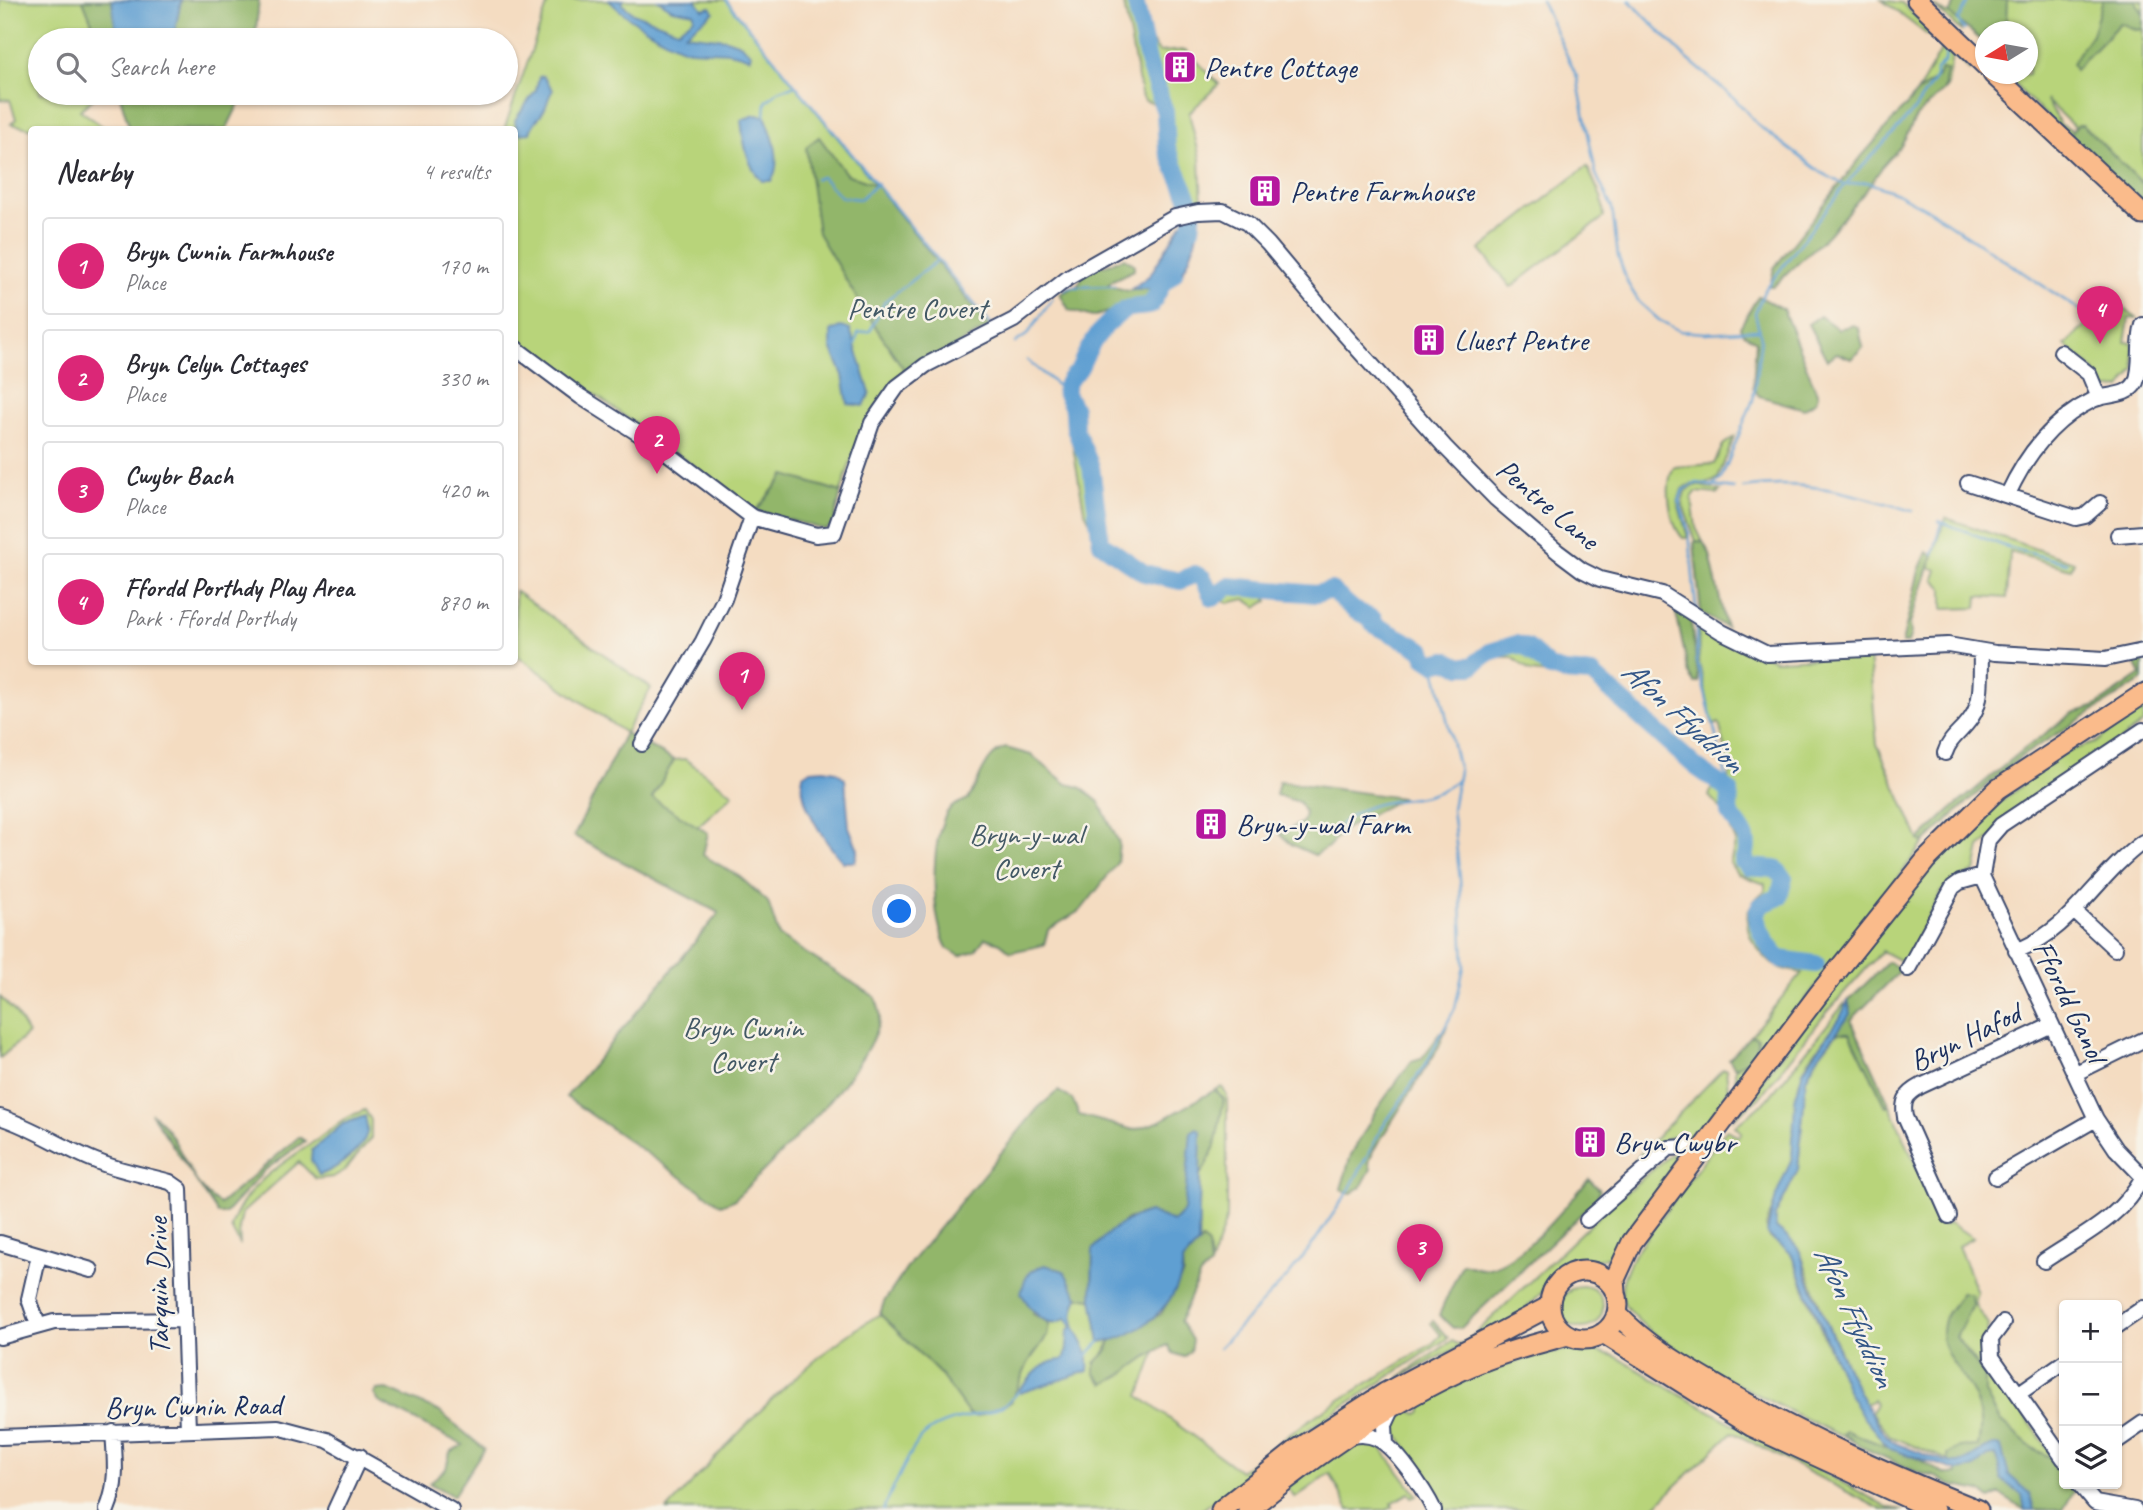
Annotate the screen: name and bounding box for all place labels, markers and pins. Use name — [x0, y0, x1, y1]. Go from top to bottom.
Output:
building icon: Pentre Cottage — [1161, 48, 1199, 86]
place label: Pentre Cottage — [1204, 48, 1359, 86]
building icon: Pentre Farmhouse — [1246, 172, 1284, 210]
place label: Pentre Farmhouse — [1290, 172, 1476, 210]
pin: 4 — [2077, 286, 2123, 344]
building icon: Lluest Pentre — [1410, 321, 1448, 359]
place label: Lluest Pentre — [1454, 321, 1590, 359]
pin: 2 — [634, 416, 680, 474]
pin: 1 — [719, 652, 765, 710]
building icon: Bryn-y-wal Farm — [1192, 805, 1230, 843]
place label: Bryn-y-wal Farm — [1236, 805, 1411, 843]
building icon: Bryn Cwybr — [1571, 1123, 1609, 1161]
place label: Bryn Cwybr — [1614, 1123, 1739, 1161]
pin: 3 — [1397, 1224, 1443, 1282]

